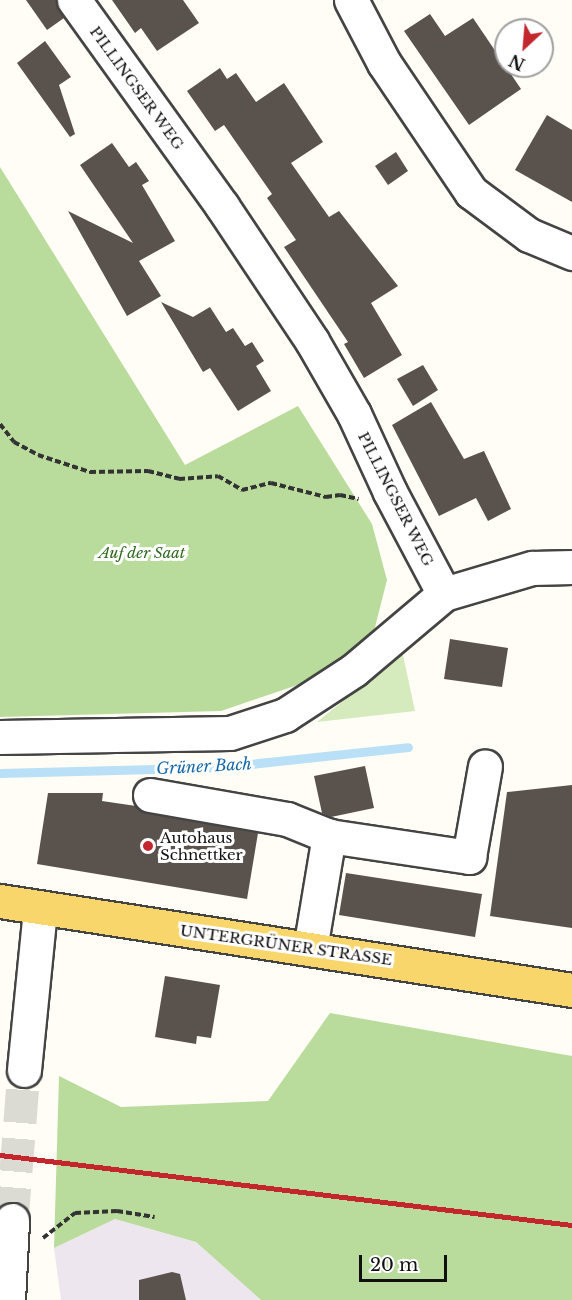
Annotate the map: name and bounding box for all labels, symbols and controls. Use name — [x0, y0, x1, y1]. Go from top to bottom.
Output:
north arrow — [494, 18, 554, 78]
street label: PILLINGSER WEG — [86, 22, 188, 154]
text: N — [506, 50, 528, 75]
street label: PILLINGSER WEG — [354, 428, 438, 570]
park label: Auf der Saat — [98, 544, 186, 562]
water label: Grüner Bach — [156, 754, 252, 778]
place label: Autohaus Schnettker — [160, 828, 243, 863]
marker: Autohaus Schnettker — [141, 839, 155, 853]
street label: UNTERGRÜNER STRASSE — [179, 921, 393, 969]
scale bar — [362, 1243, 450, 1281]
text: 20 m — [370, 1254, 418, 1276]

